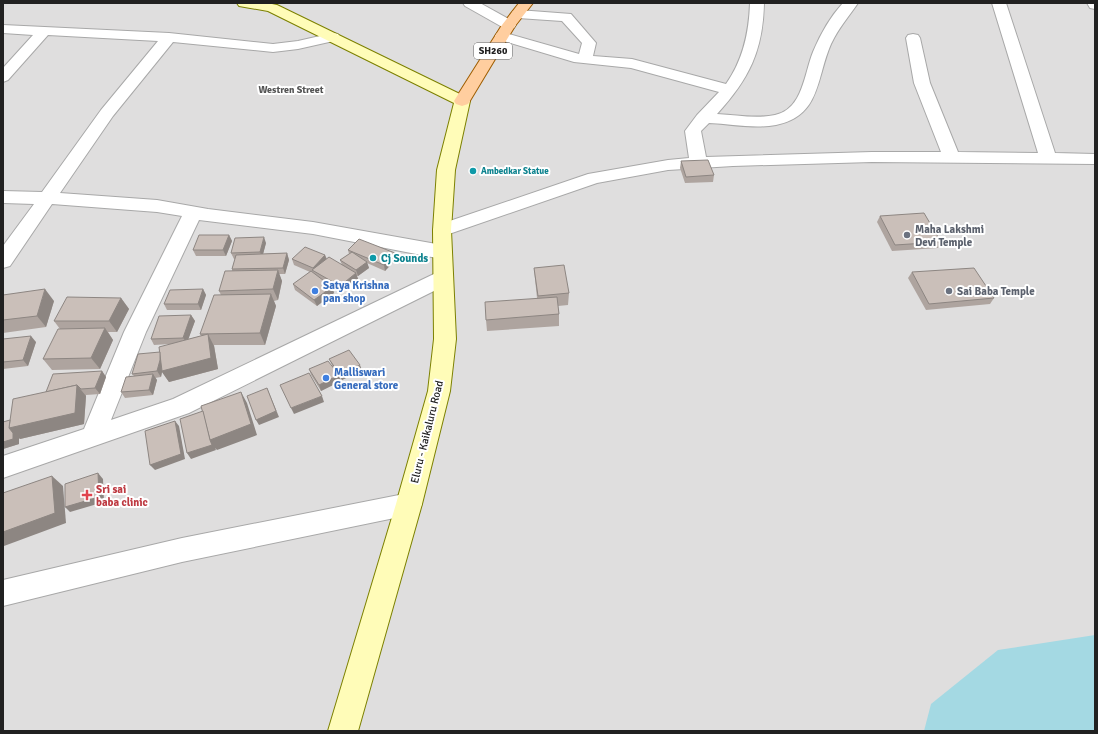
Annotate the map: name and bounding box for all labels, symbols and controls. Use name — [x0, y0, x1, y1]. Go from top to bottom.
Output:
road number: SH260 — [474, 43, 512, 59]
district label: Westren Street — [258, 84, 324, 96]
marker: Ambedkar Statue — [468, 166, 478, 176]
place label: Ambedkar Statue — [481, 166, 549, 177]
place label: Maha Lakshmi Devi Temple — [915, 223, 984, 249]
marker: Maha Lakshmi Devi Temple — [902, 230, 912, 240]
place label: Cj Sounds — [381, 252, 428, 265]
marker: Cj Sounds — [368, 253, 378, 263]
place label: Satya Krishna pan shop — [323, 279, 390, 305]
place label: Sai Baba Temple — [957, 285, 1035, 298]
marker: Satya Krishna pan shop — [310, 286, 320, 296]
marker: Sai Baba Temple — [944, 286, 954, 296]
place label: Malliswari General store — [334, 366, 399, 392]
marker: Malliswari General store — [321, 373, 331, 383]
street label: Eluru - Kaikaluru Road — [408, 379, 446, 485]
place label: Sri sai baba clinic — [96, 483, 148, 509]
marker: Sri sai baba clinic — [81, 489, 93, 501]

